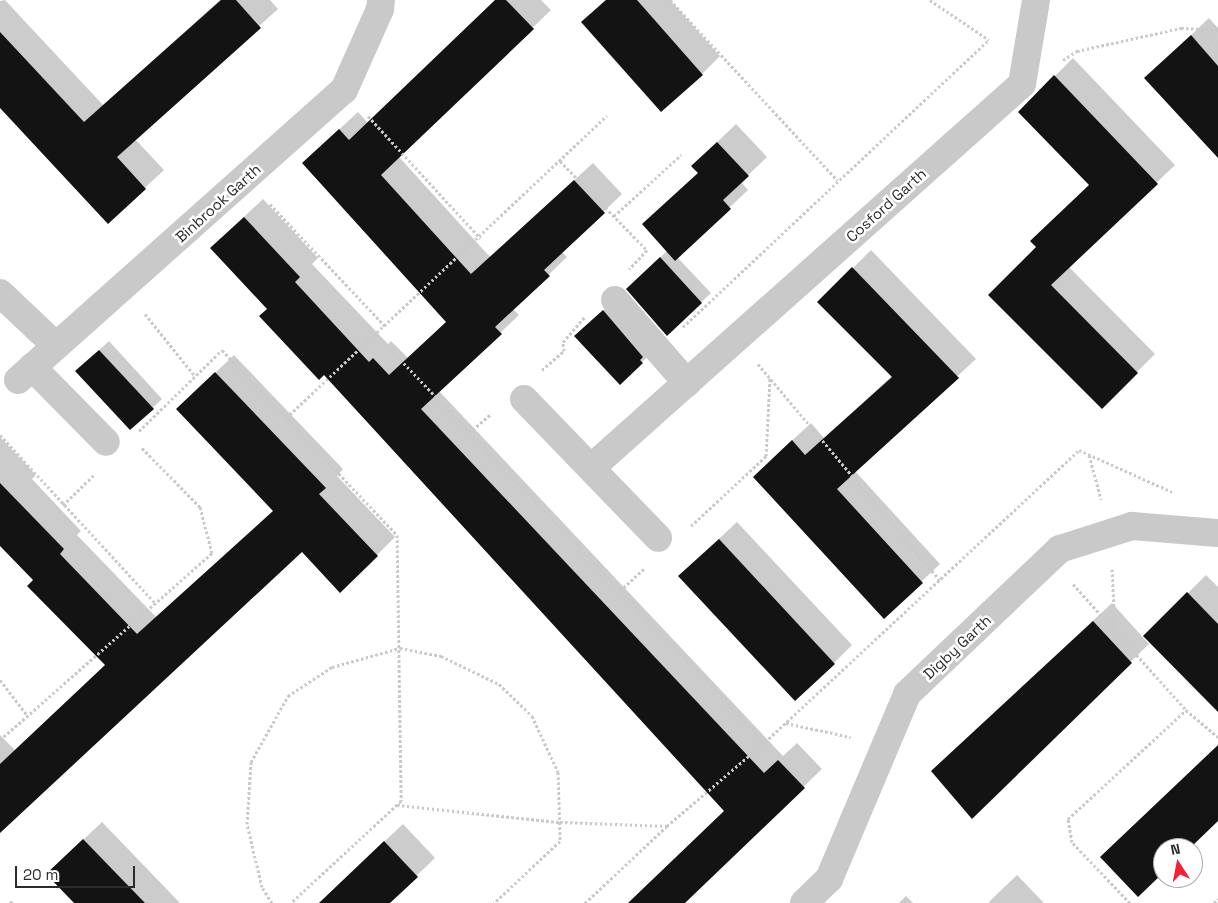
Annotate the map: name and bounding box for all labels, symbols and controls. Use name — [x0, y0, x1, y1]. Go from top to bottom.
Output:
street label: Binbrook Garth — [172, 160, 264, 246]
street label: Cosford Garth — [842, 164, 930, 246]
street label: Digby Garth — [919, 611, 995, 683]
north arrow — [1153, 838, 1203, 888]
text: N — [1169, 840, 1182, 859]
scale bar — [18, 856, 138, 888]
text: 20 m — [23, 865, 58, 884]

